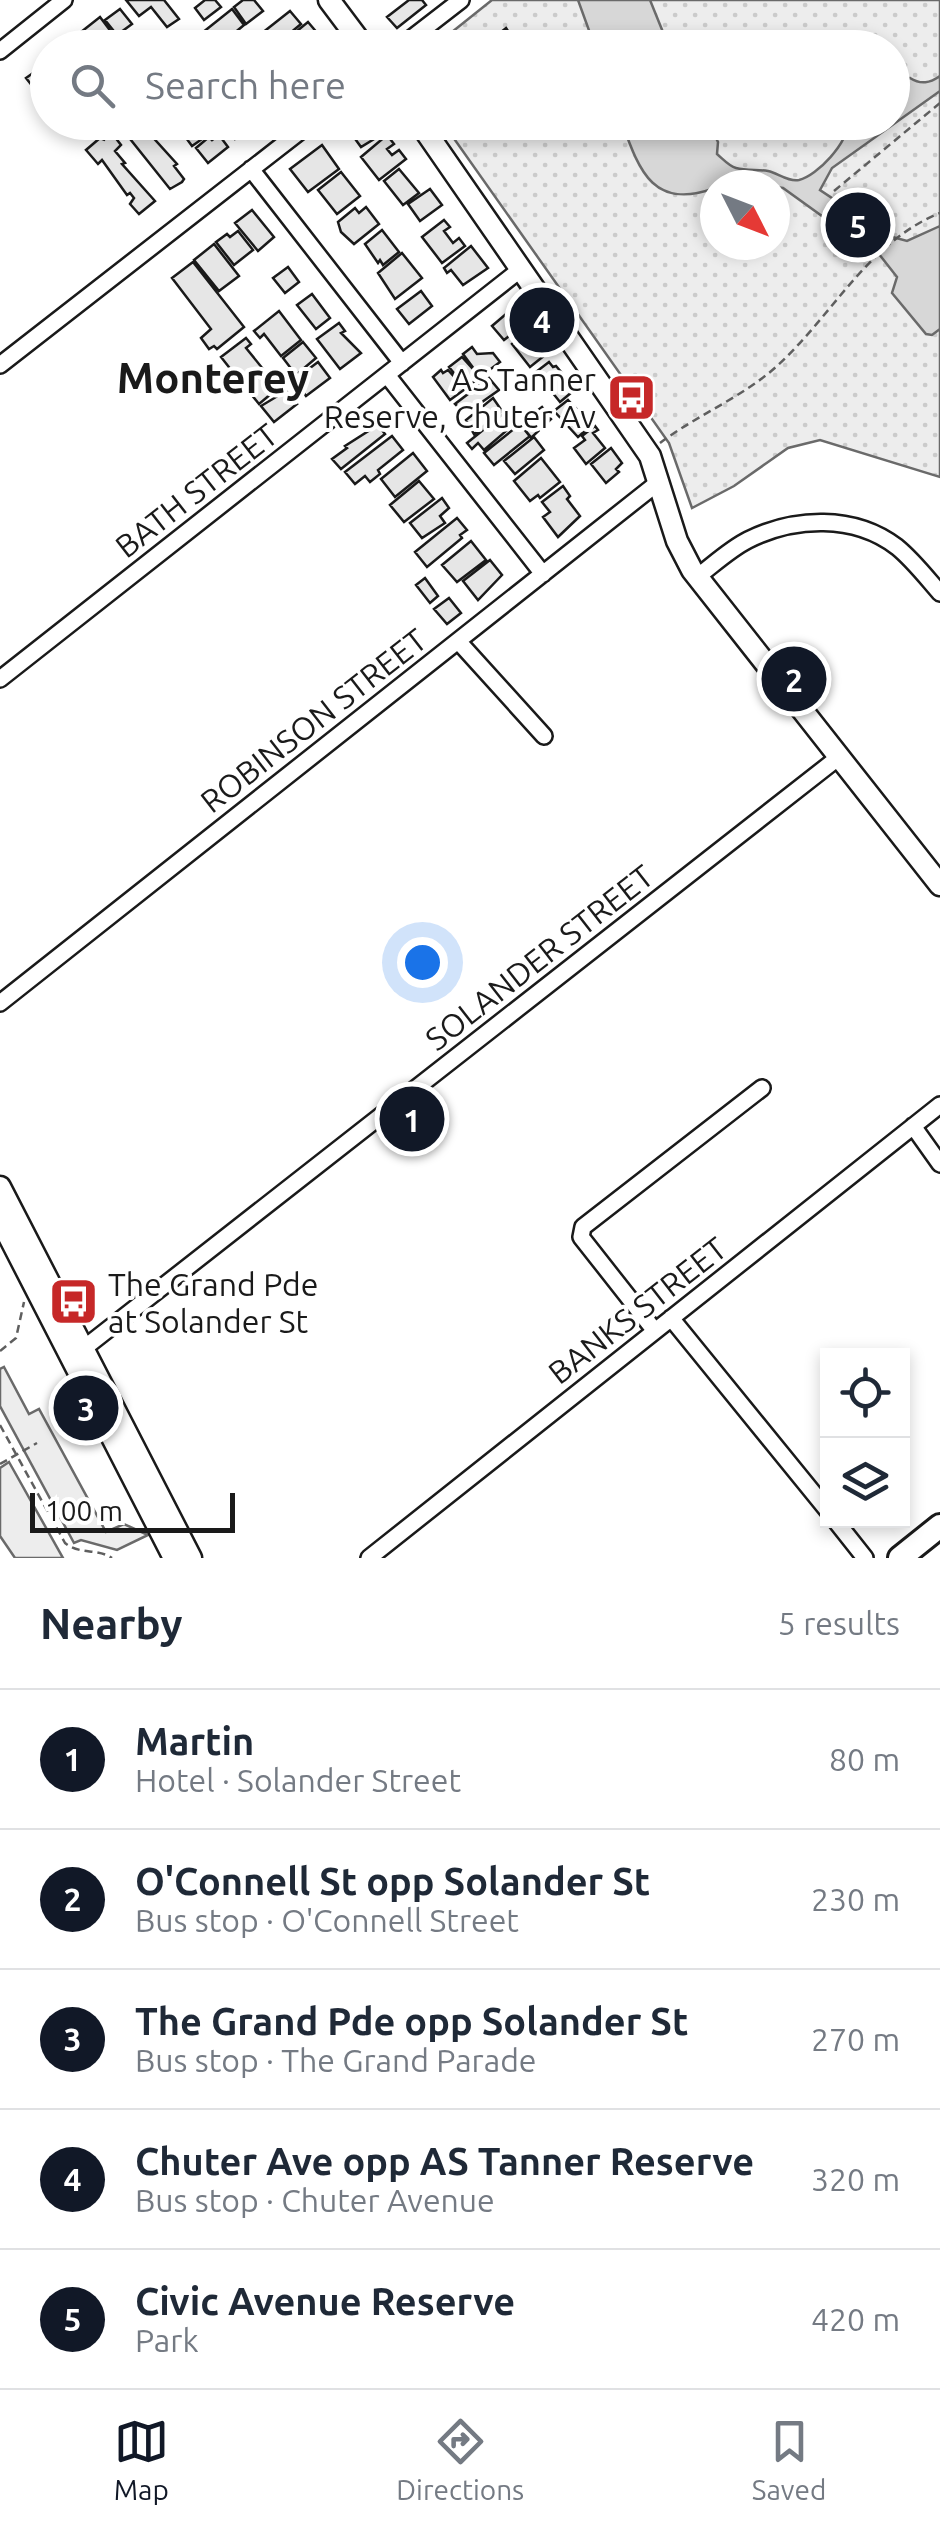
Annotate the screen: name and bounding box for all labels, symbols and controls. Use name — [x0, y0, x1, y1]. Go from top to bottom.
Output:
search box — [30, 30, 910, 140]
icon: search — [65, 58, 120, 113]
text: Search here — [145, 64, 346, 106]
north arrow — [700, 170, 790, 260]
pin: 5 — [826, 188, 890, 262]
pin: 4 — [510, 282, 574, 358]
district label: Monterey — [117, 354, 309, 401]
place label: AS Tanner Reserve, Chuter Av — [324, 361, 596, 434]
bus stop icon: AS Tanner Reserve, Chuter Av — [605, 371, 657, 423]
street label: BATH STREET — [108, 416, 284, 564]
street label: ROBINSON STREET — [193, 621, 433, 819]
pin: 2 — [762, 642, 826, 716]
street label: SOLANDER STREET — [418, 857, 660, 1057]
your location — [397, 937, 448, 988]
pin: 1 — [380, 1082, 444, 1156]
street label: BANKS STREET — [541, 1229, 733, 1391]
place label: The Grand Pde at Solander St — [108, 1266, 318, 1339]
bus stop icon: The Grand Pde at Solander St — [47, 1276, 99, 1328]
map controls — [820, 1348, 910, 1528]
button: locate — [820, 1348, 910, 1438]
pin: 3 — [54, 1370, 118, 1446]
button: layers — [820, 1438, 910, 1528]
scale bar — [30, 1488, 235, 1532]
text: 100 m — [45, 1495, 123, 1526]
text: Nearby — [40, 1600, 183, 1647]
text: 5 results — [778, 1605, 900, 1641]
text: Martin — [135, 1720, 254, 1762]
text: 1 — [63, 1741, 82, 1777]
text: 80 m — [829, 1741, 900, 1777]
text: Hotel · Solander Street — [135, 1762, 461, 1798]
text: O'Connell St opp Solander St — [135, 1860, 650, 1902]
text: 2 — [63, 1881, 82, 1917]
text: 230 m — [811, 1881, 900, 1917]
text: Bus stop · O'Connell Street — [135, 1902, 519, 1938]
text: The Grand Pde opp Solander St — [135, 2000, 688, 2042]
text: 3 — [63, 2021, 82, 2057]
text: 270 m — [811, 2021, 900, 2057]
text: Bus stop · The Grand Parade — [135, 2042, 537, 2078]
text: Chuter Ave opp AS Tanner Reserve — [135, 2140, 754, 2182]
text: 4 — [63, 2161, 82, 2197]
text: 320 m — [811, 2161, 900, 2197]
text: Bus stop · Chuter Avenue — [135, 2182, 495, 2218]
text: Civic Avenue Reserve — [135, 2280, 515, 2322]
text: 5 — [63, 2301, 82, 2337]
text: 420 m — [811, 2301, 900, 2337]
text: Park — [135, 2322, 199, 2358]
tab: Map — [114, 2414, 169, 2505]
tab: Directions — [396, 2414, 524, 2505]
tab: Saved — [752, 2414, 826, 2505]

